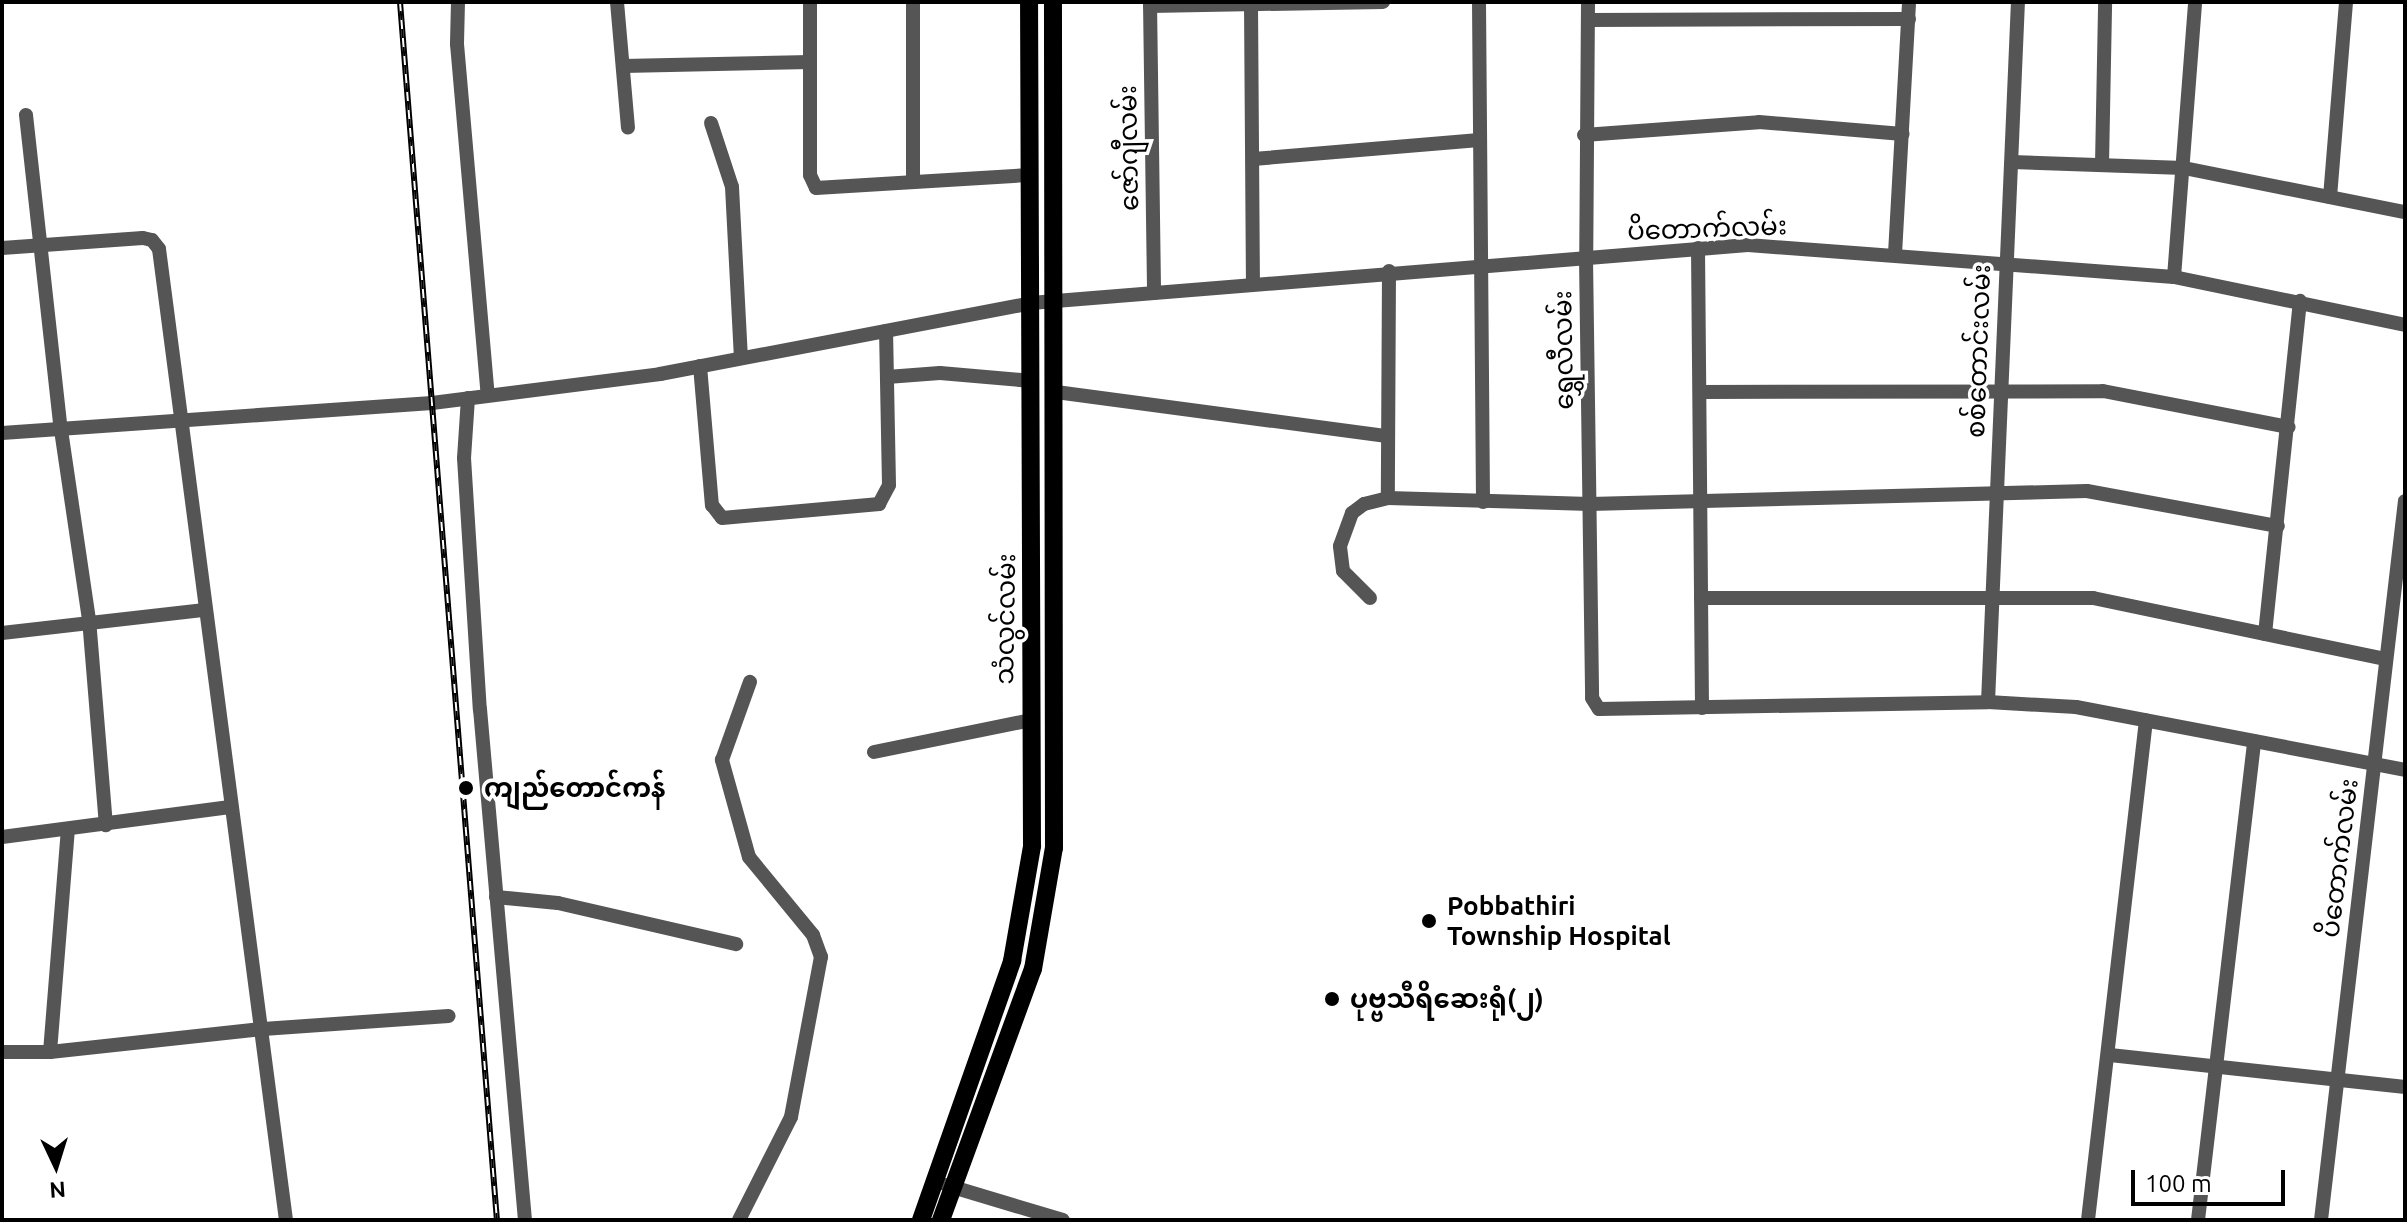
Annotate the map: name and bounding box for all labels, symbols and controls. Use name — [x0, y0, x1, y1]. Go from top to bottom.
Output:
street label: ဇော်ဂျီလမ်း — [1111, 85, 1145, 211]
street label: ပိတောက်လမ်း — [1627, 210, 1787, 246]
street label: စစ်တောင်းလမ်း — [1959, 264, 1997, 438]
street label: ရွှေလီလမ်း — [1546, 290, 1580, 410]
street label: သံလွင်လမ်း — [988, 553, 1022, 685]
place label: ကျည်တောင်ကန် — [484, 772, 666, 804]
marker: ကျည်တောင်ကန် — [455, 777, 477, 799]
street label: ပိတောက်လမ်း — [2314, 777, 2364, 939]
place label: Pobbathiri Township Hospital — [1447, 890, 1671, 952]
marker: Pobbathiri Township Hospital — [1418, 910, 1440, 932]
place label: ပုဗ္ဗသီရိဆေးရုံ(၂) — [1350, 983, 1544, 1015]
marker: ပုဗ္ဗသီရိဆေးရုံ(၂) — [1321, 988, 1343, 1010]
north arrow — [16, 1126, 96, 1206]
scale bar — [2135, 1154, 2289, 1204]
text: 100 m — [2145, 1170, 2212, 1197]
text: N — [49, 1177, 67, 1203]

